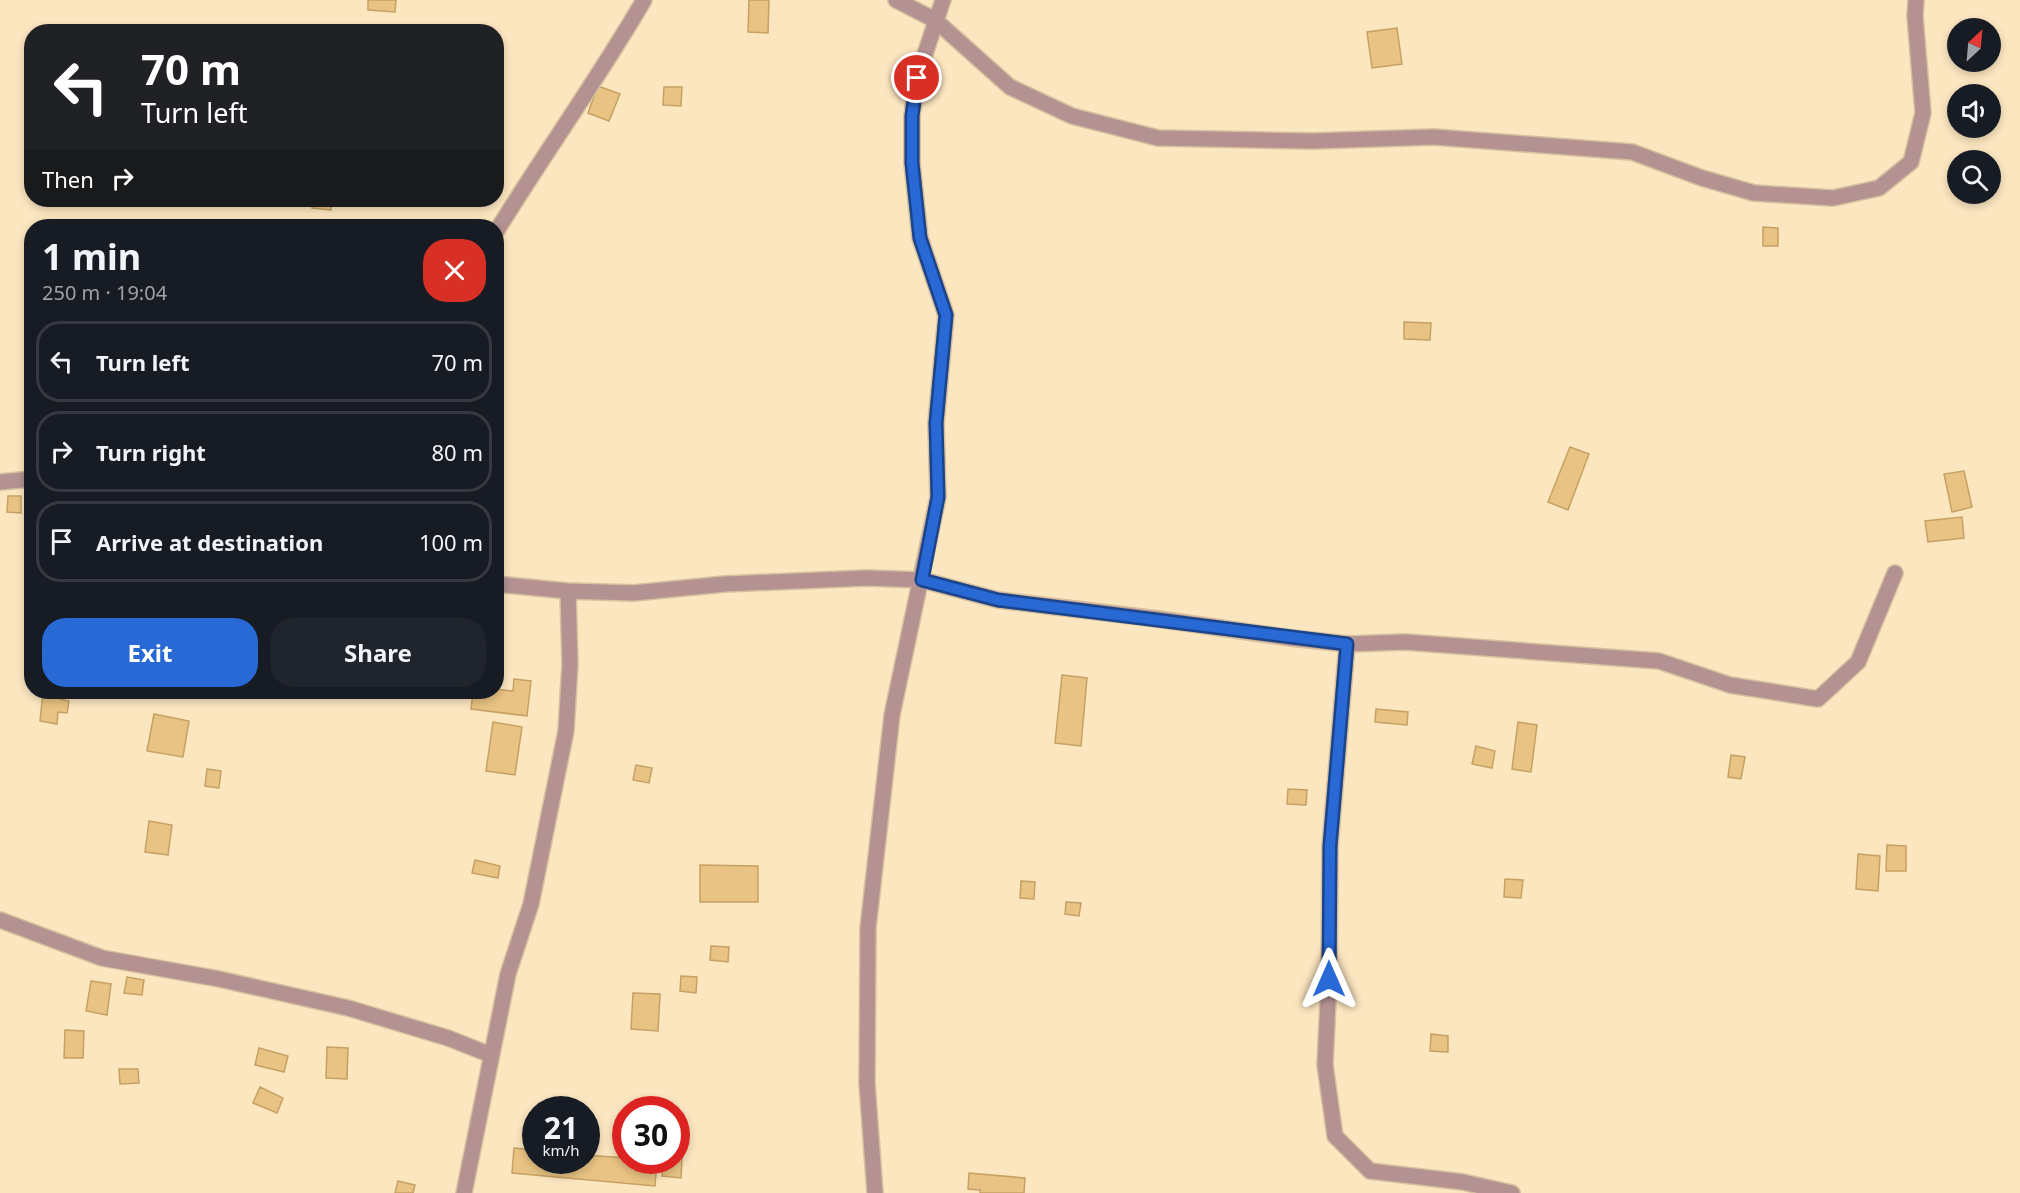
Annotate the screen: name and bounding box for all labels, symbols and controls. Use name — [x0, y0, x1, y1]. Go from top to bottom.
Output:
north arrow — [1947, 18, 2001, 72]
map controls — [1947, 18, 2001, 204]
text: 70 m — [141, 40, 241, 97]
icon: left — [42, 48, 120, 126]
pin — [891, 52, 942, 103]
icon: arrive — [900, 61, 933, 94]
button: sound — [1947, 84, 2001, 138]
text: Turn left — [141, 94, 247, 131]
button: search — [1947, 150, 2001, 204]
icon: right — [106, 162, 139, 195]
text: Then — [42, 164, 94, 194]
text: 1 min — [42, 232, 141, 281]
button: close — [423, 239, 486, 302]
text: 250 m · 19:04 — [42, 279, 167, 306]
icon: left — [45, 345, 78, 378]
text: Turn left — [96, 347, 190, 377]
text: 70 m — [432, 347, 483, 377]
icon: right — [45, 435, 78, 468]
text: Turn right — [96, 437, 206, 467]
text: 80 m — [432, 437, 483, 467]
icon: arrive — [45, 525, 78, 558]
text: Arrive at destination — [96, 527, 323, 557]
text: 100 m — [419, 527, 483, 557]
button: Exit — [42, 618, 258, 687]
button: Share — [270, 618, 486, 687]
position arrow — [1297, 947, 1361, 1011]
speed limit sign: 30 — [612, 1096, 690, 1174]
text: 21 — [544, 1107, 578, 1148]
text: km/h — [543, 1140, 579, 1160]

